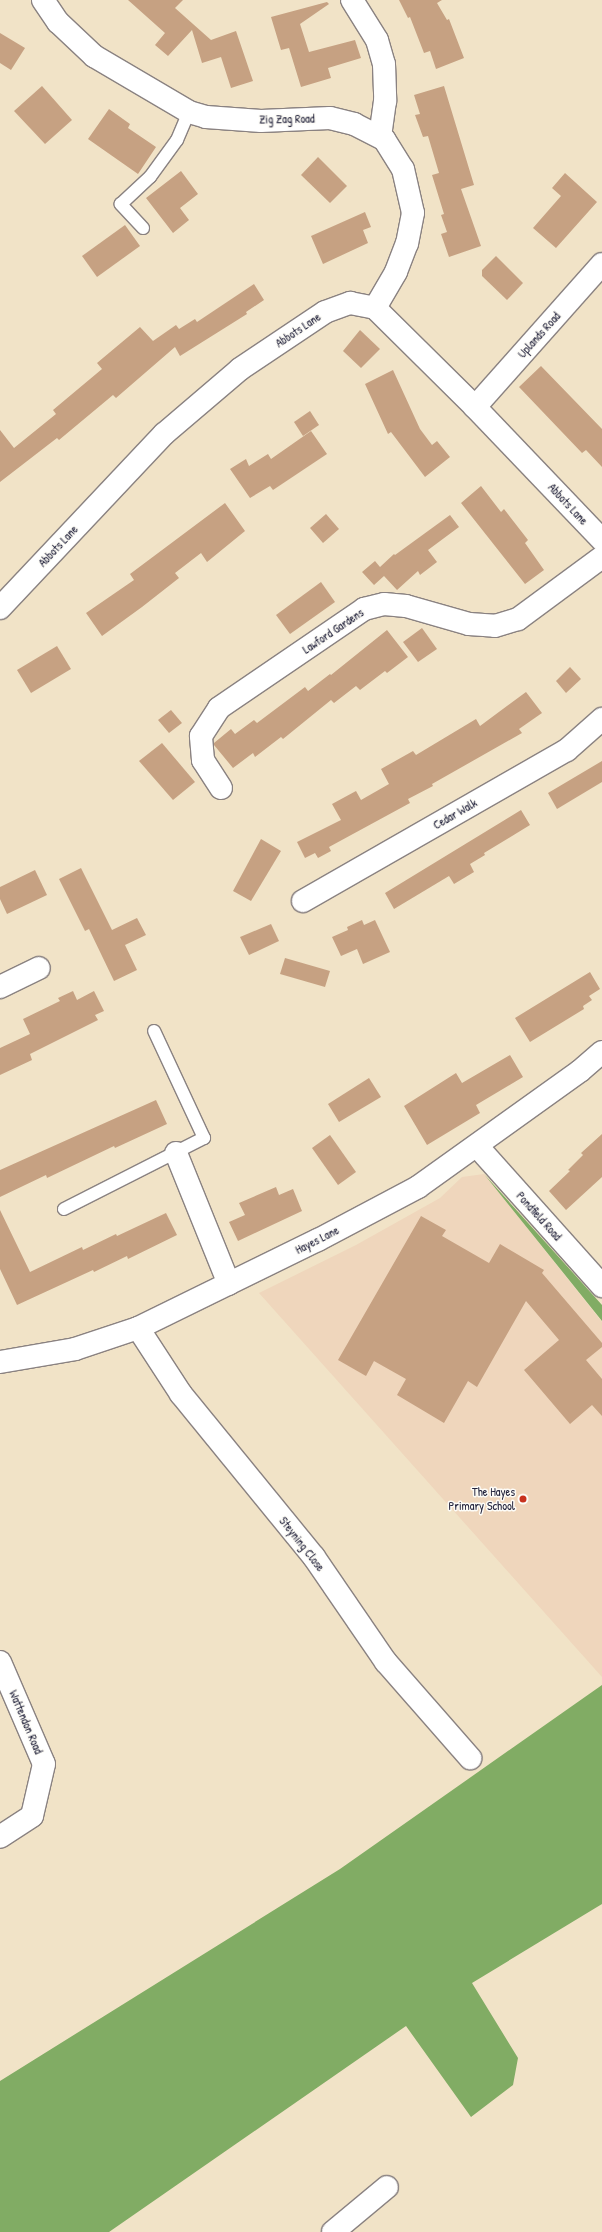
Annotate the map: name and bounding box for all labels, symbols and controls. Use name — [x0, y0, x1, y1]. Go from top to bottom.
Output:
street label: Zig Zag Road — [259, 111, 315, 127]
street label: Uplands Road — [515, 309, 563, 361]
street label: Abbots Lane — [273, 310, 323, 350]
street label: Abbots Lane — [545, 480, 591, 528]
street label: Abbots Lane — [35, 522, 81, 570]
street label: Lawford Gardens — [300, 605, 366, 657]
street label: Cedar Walk — [430, 796, 480, 832]
street label: Pondfield Road — [513, 1189, 565, 1243]
street label: Hayes Lane — [293, 1223, 341, 1257]
place label: The Hayes Primary School — [449, 1485, 515, 1513]
marker: The Hayes Primary School — [518, 1494, 528, 1504]
street label: Steyning Close — [276, 1514, 328, 1574]
street label: Wattendon Road — [6, 1688, 46, 1756]

